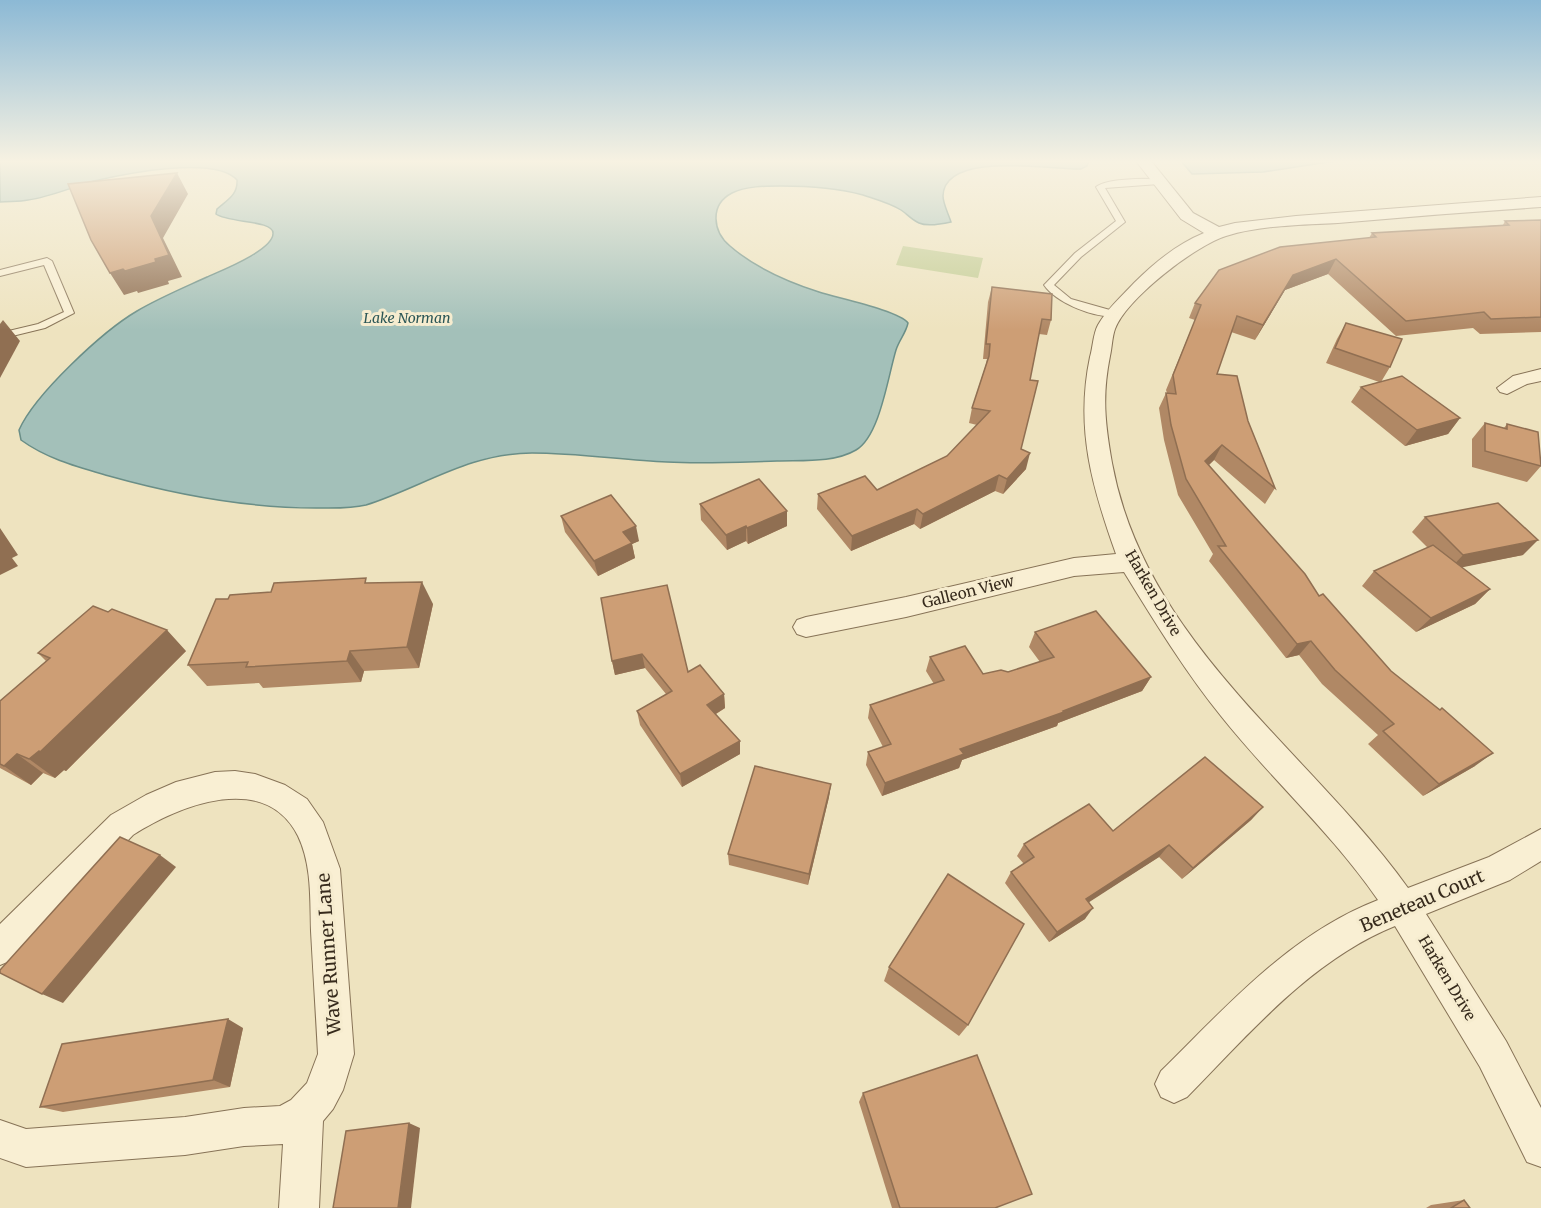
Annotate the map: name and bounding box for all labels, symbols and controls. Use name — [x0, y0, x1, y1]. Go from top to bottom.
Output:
water label: Lake Norman — [364, 309, 450, 327]
street label: Harken Drive — [1121, 547, 1186, 639]
street label: Galleon View — [920, 571, 1016, 612]
street label: Beneteau Court — [1356, 864, 1487, 937]
street label: Wave Runner Lane — [311, 872, 346, 1037]
street label: Harken Drive — [1415, 932, 1480, 1024]

